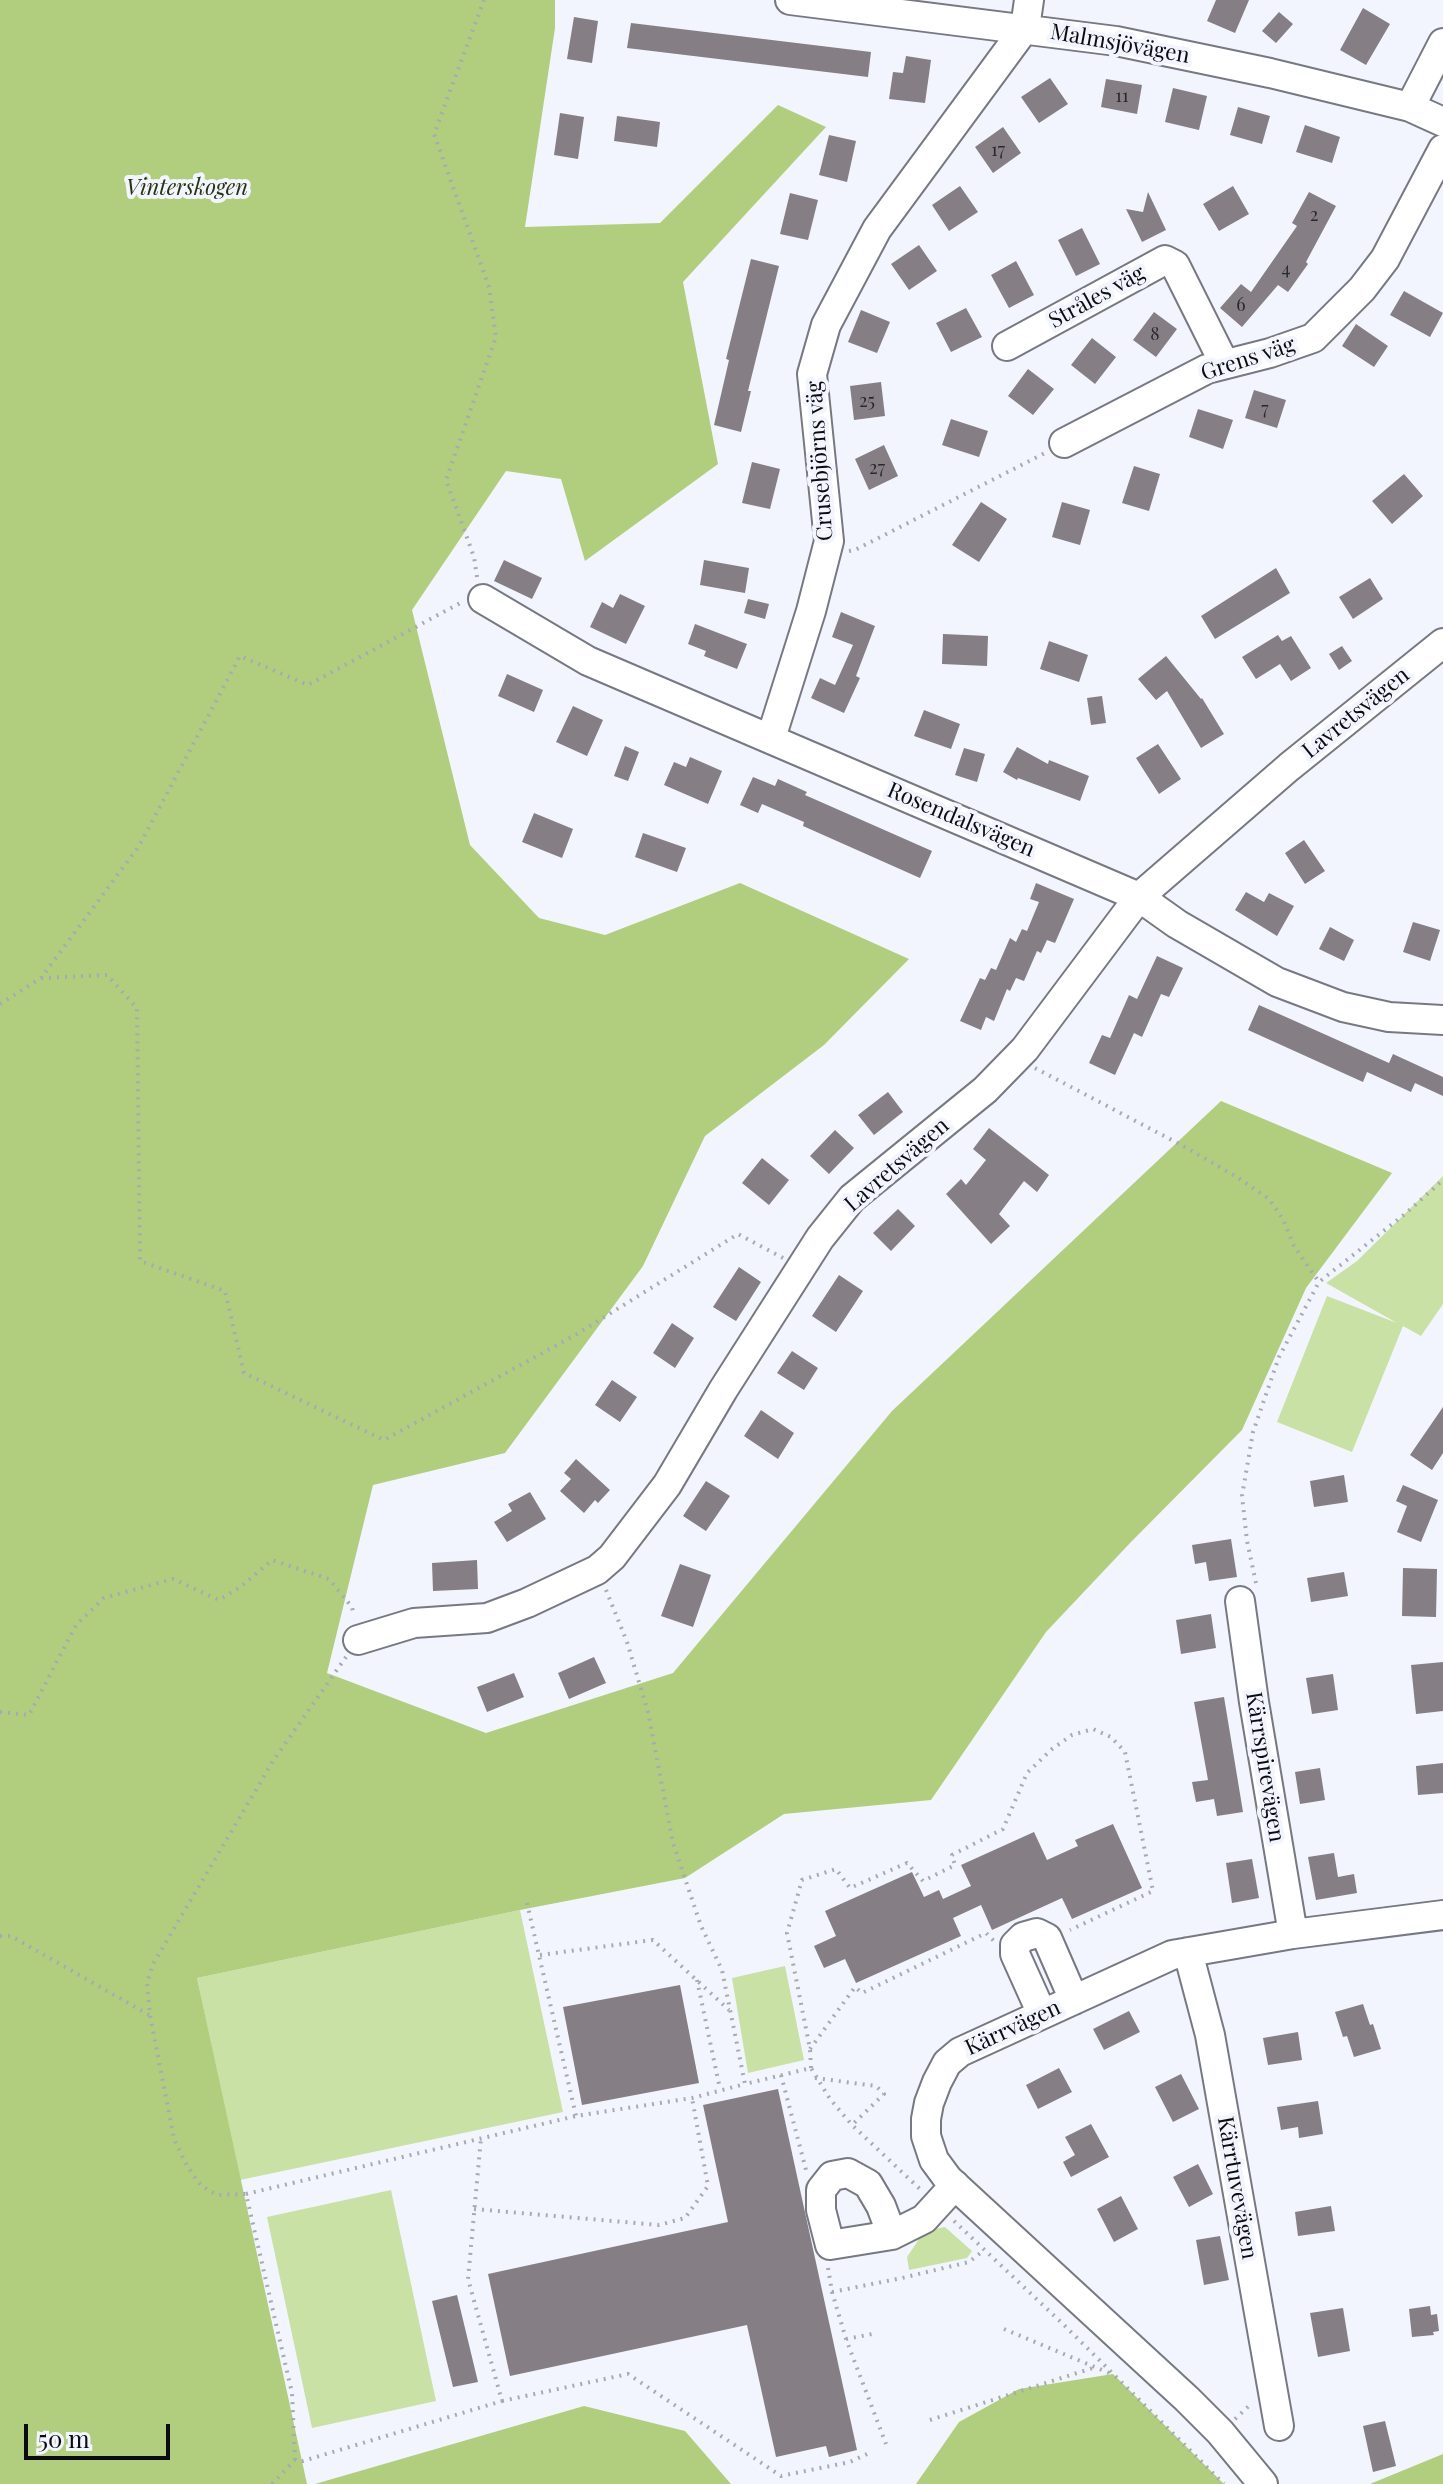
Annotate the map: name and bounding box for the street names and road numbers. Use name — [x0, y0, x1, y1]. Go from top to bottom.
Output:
street label: Malmsjövägen — [1048, 19, 1192, 69]
street label: Stråles väg — [1044, 260, 1150, 334]
street label: Grens väg — [1198, 331, 1298, 387]
street label: Crusebjörns väg — [801, 380, 839, 542]
street label: Lavretsvägen — [1297, 662, 1415, 764]
street label: Rosendalsvägen — [883, 777, 1039, 863]
street label: Lavretsvägen — [839, 1112, 955, 1218]
street label: Kärrspirevägen — [1240, 1690, 1290, 1844]
street label: Kärrvägen — [961, 1994, 1065, 2062]
street label: Kärrtuvevägen — [1211, 2115, 1263, 2261]

